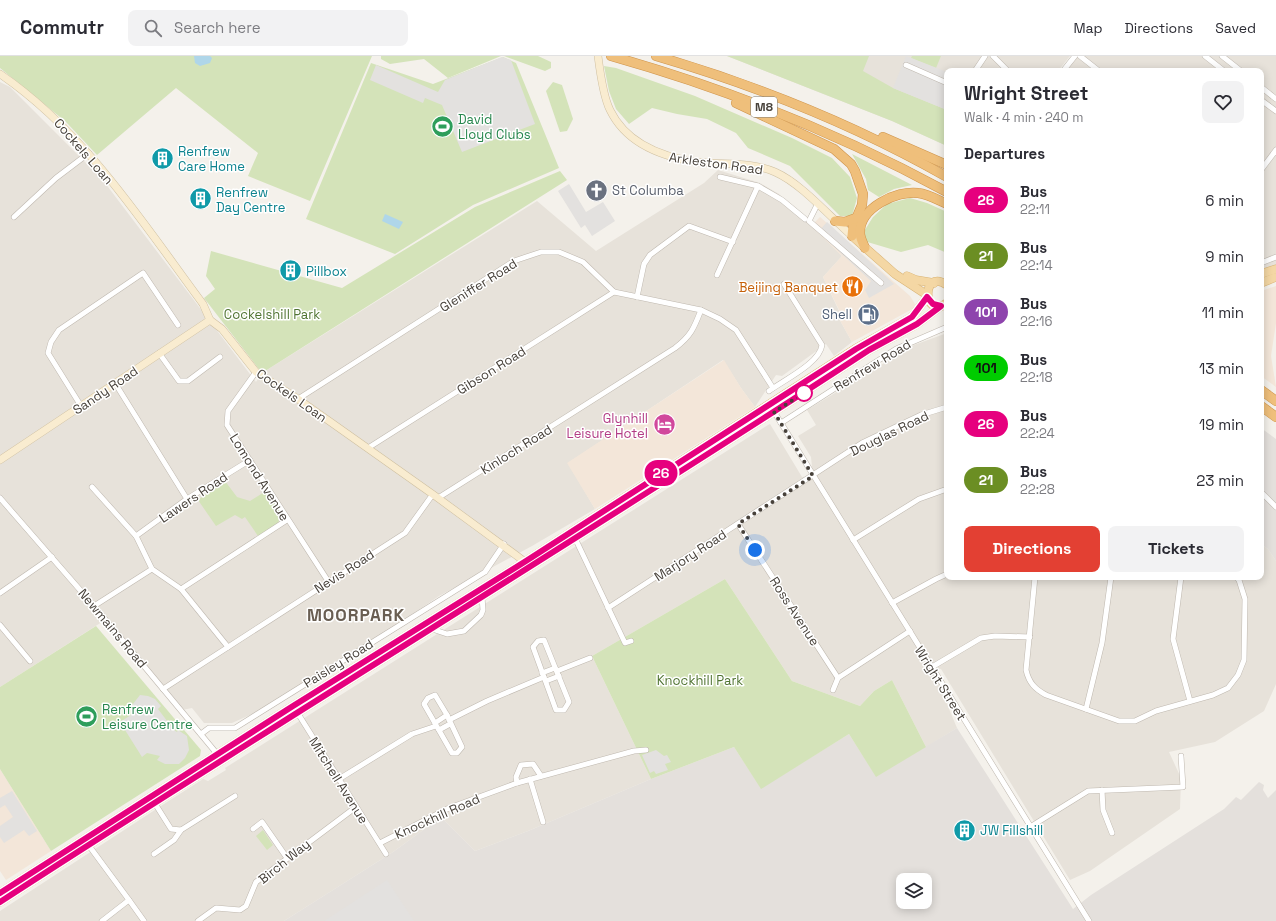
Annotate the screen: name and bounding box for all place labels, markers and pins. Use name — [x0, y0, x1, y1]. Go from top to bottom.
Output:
place label: David Lloyd Clubs — [458, 111, 531, 143]
sports icon: David Lloyd Clubs — [430, 113, 456, 139]
place label: Renfrew Care Home — [178, 143, 245, 175]
building icon: Renfrew Care Home — [149, 145, 175, 171]
church icon: St Columba — [583, 177, 609, 203]
place label: St Columba — [612, 182, 684, 199]
place label: Renfrew Day Centre — [216, 184, 285, 216]
building icon: Renfrew Day Centre — [188, 186, 214, 212]
building icon: Pillbox — [278, 258, 304, 284]
place label: Pillbox — [306, 263, 347, 280]
restaurant icon: Beijing Banquet — [840, 274, 866, 300]
place label: Beijing Banquet — [739, 279, 838, 296]
fuel station icon: Shell — [855, 301, 881, 327]
place label: Shell — [822, 306, 852, 323]
unlabelled marker — [795, 384, 813, 402]
place label: Glynhill Leisure Hotel — [567, 410, 648, 442]
hotel icon: Glynhill Leisure Hotel — [651, 412, 677, 438]
place label: Renfrew Leisure Centre — [102, 701, 193, 733]
sports icon: Renfrew Leisure Centre — [73, 703, 99, 729]
building icon: JW Fillshill — [951, 817, 977, 843]
place label: JW Fillshill — [980, 822, 1043, 839]

